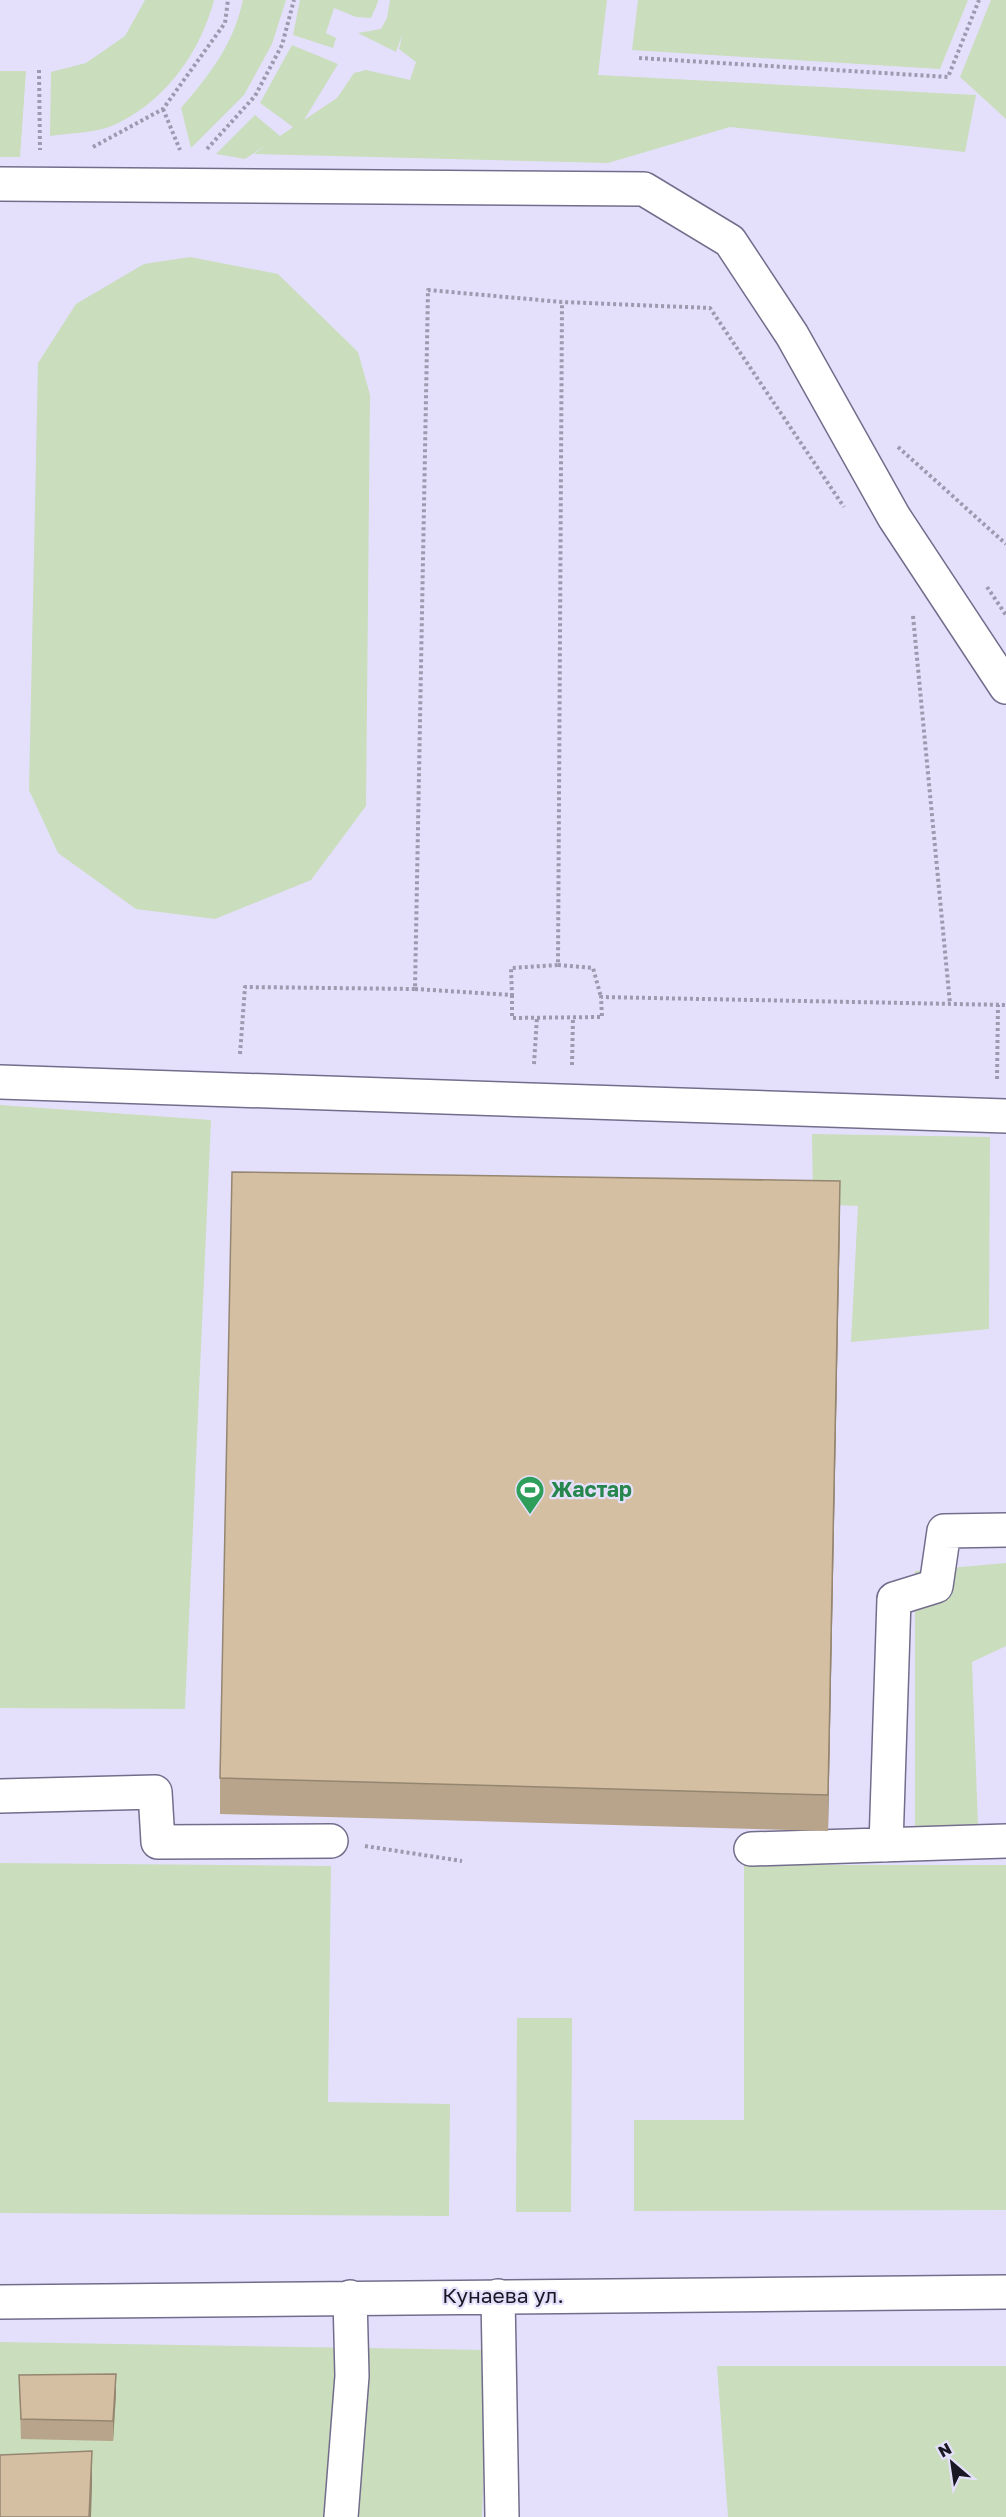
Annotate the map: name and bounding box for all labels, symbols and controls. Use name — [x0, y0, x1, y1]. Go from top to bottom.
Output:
sports icon: Жастар — [514, 1474, 546, 1516]
place label: Жастар — [551, 1476, 632, 1502]
street label: Кунаева ул. — [442, 2282, 564, 2308]
north arrow — [922, 2433, 982, 2493]
text: N — [935, 2438, 955, 2462]

